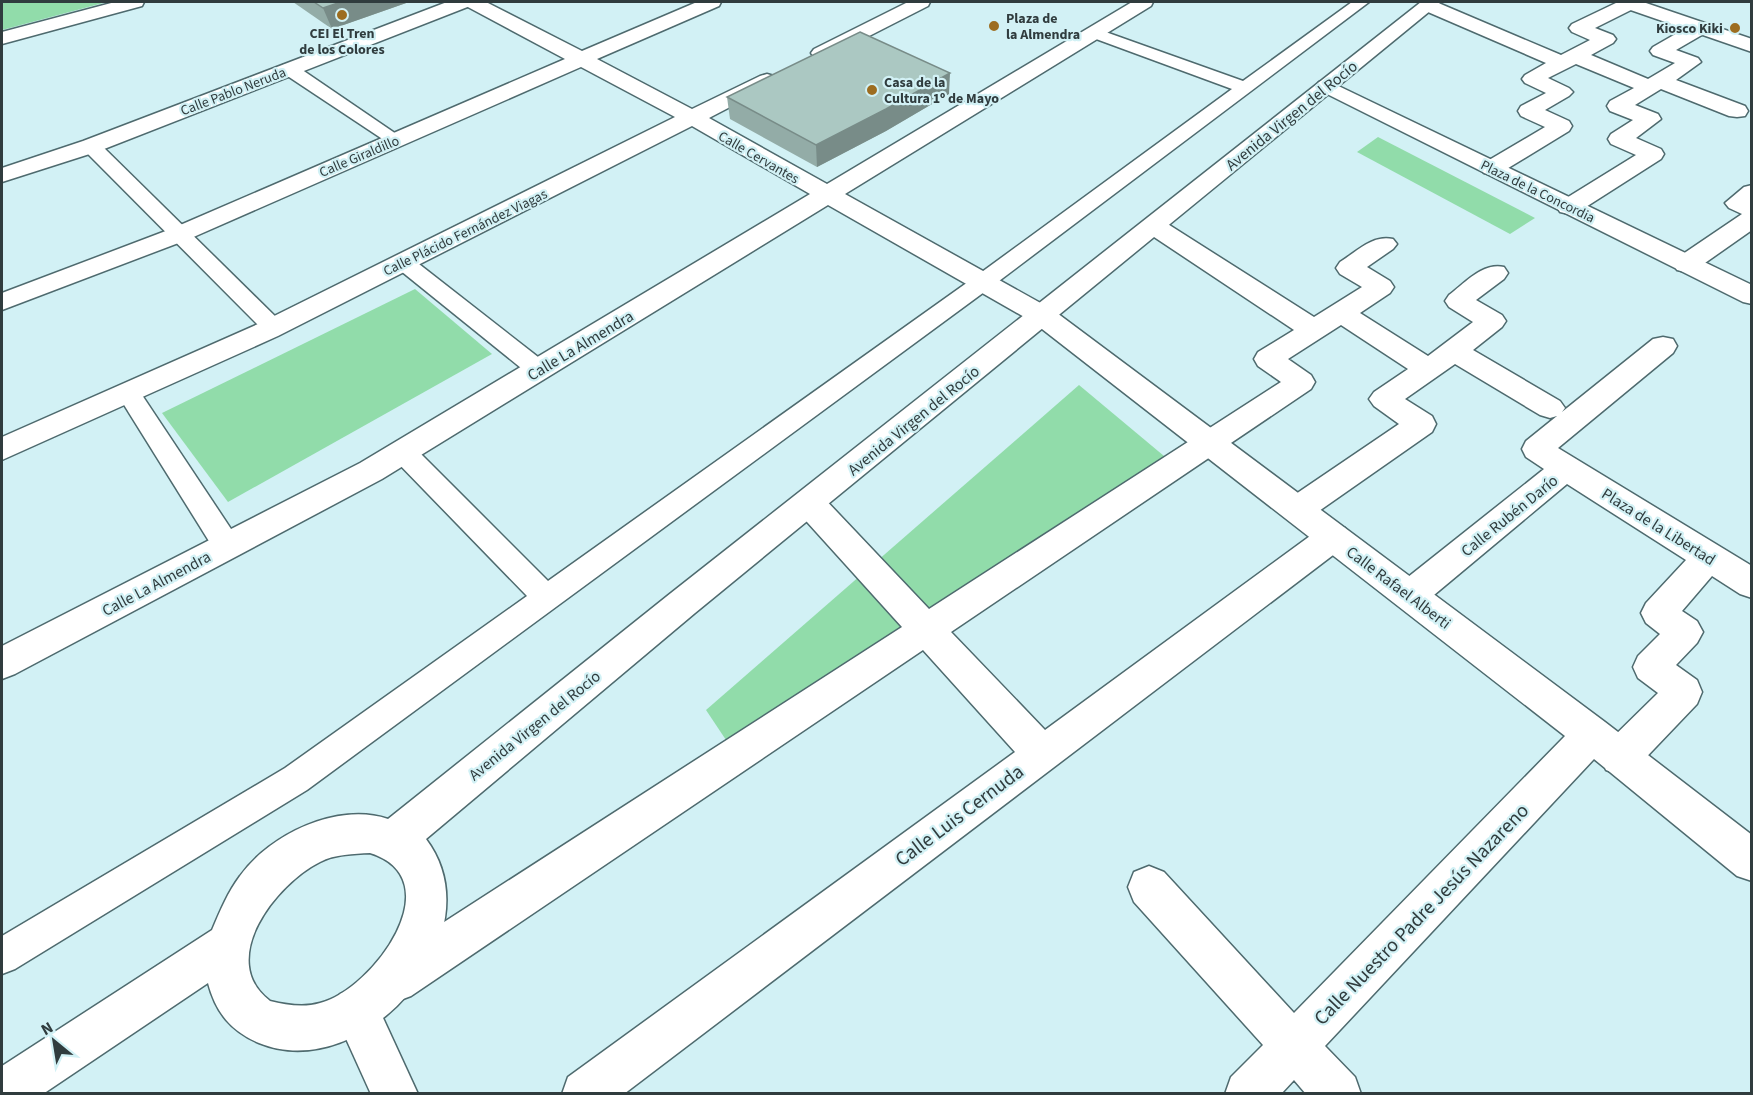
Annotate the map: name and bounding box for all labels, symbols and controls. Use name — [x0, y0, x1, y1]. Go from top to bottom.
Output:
marker: CEI El Tren de los Colores — [335, 8, 349, 22]
place label: Plaza de la Almendra — [1006, 9, 1080, 45]
marker: Plaza de la Almendra — [987, 19, 1001, 33]
place label: Kiosco Kiki — [1656, 19, 1723, 39]
marker: Kiosco Kiki — [1728, 21, 1742, 35]
place label: CEI El Tren de los Colores — [299, 24, 385, 60]
street label: Avenida Virgen del Rocío — [1221, 56, 1362, 176]
street label: Calle Pablo Neruda — [178, 63, 289, 121]
place label: Casa de la Cultura 1º de Mayo — [884, 73, 999, 109]
marker: Casa de la Cultura 1º de Mayo — [865, 83, 879, 97]
street label: Calle Cervantes — [714, 127, 803, 189]
street label: Calle Giraldillo — [316, 131, 402, 183]
street label: Plaza de la Concordia — [1477, 156, 1598, 228]
street label: Calle Plácido Fernández Viagas — [380, 184, 551, 281]
street label: Calle La Almendra — [523, 305, 638, 386]
street label: Avenida Virgen del Rocío — [843, 361, 984, 481]
street label: Calle Rubén Darío — [1456, 470, 1563, 562]
street label: Plaza de la Libertad — [1597, 483, 1720, 571]
street label: Calle Rafael Alberti — [1342, 541, 1455, 634]
street label: Calle La Almendra — [98, 546, 215, 622]
street label: Avenida Virgen del Rocío — [464, 666, 605, 786]
street label: Calle Luis Cernuda — [889, 758, 1030, 874]
street label: Calle Nuestro Padre Jesús Nazareno — [1308, 798, 1536, 1032]
north arrow — [24, 1011, 84, 1071]
text: N — [37, 1017, 57, 1041]

